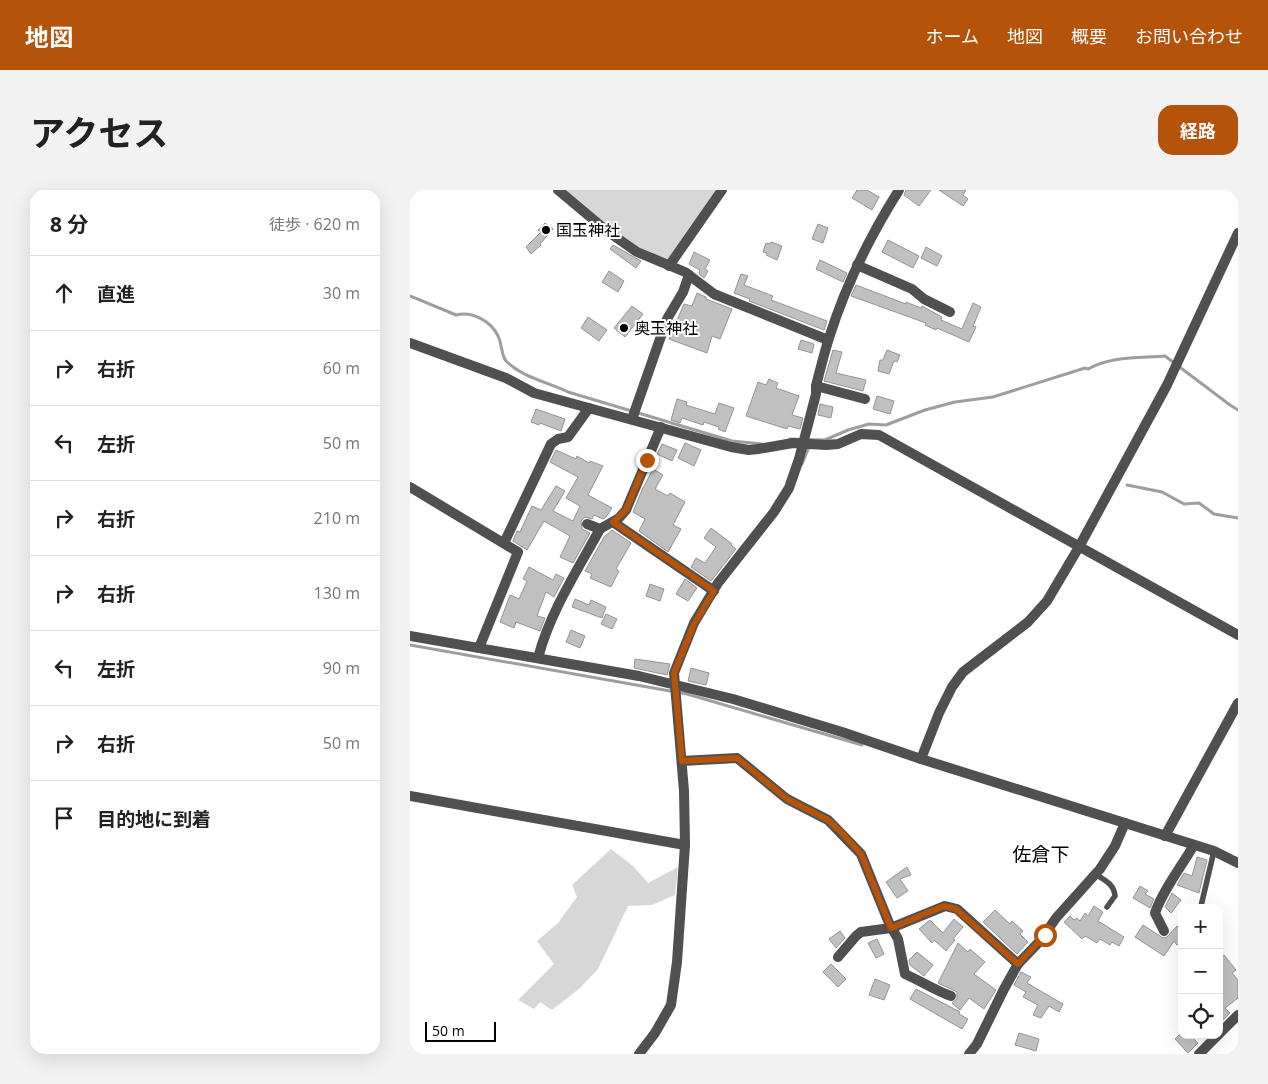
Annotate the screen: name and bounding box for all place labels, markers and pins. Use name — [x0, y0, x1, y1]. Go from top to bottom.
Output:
place label: 国玉神社 — [556, 219, 620, 241]
marker: 国玉神社 — [540, 224, 552, 236]
place label: 奥玉神社 — [634, 317, 698, 339]
marker: 奥玉神社 — [618, 322, 630, 334]

